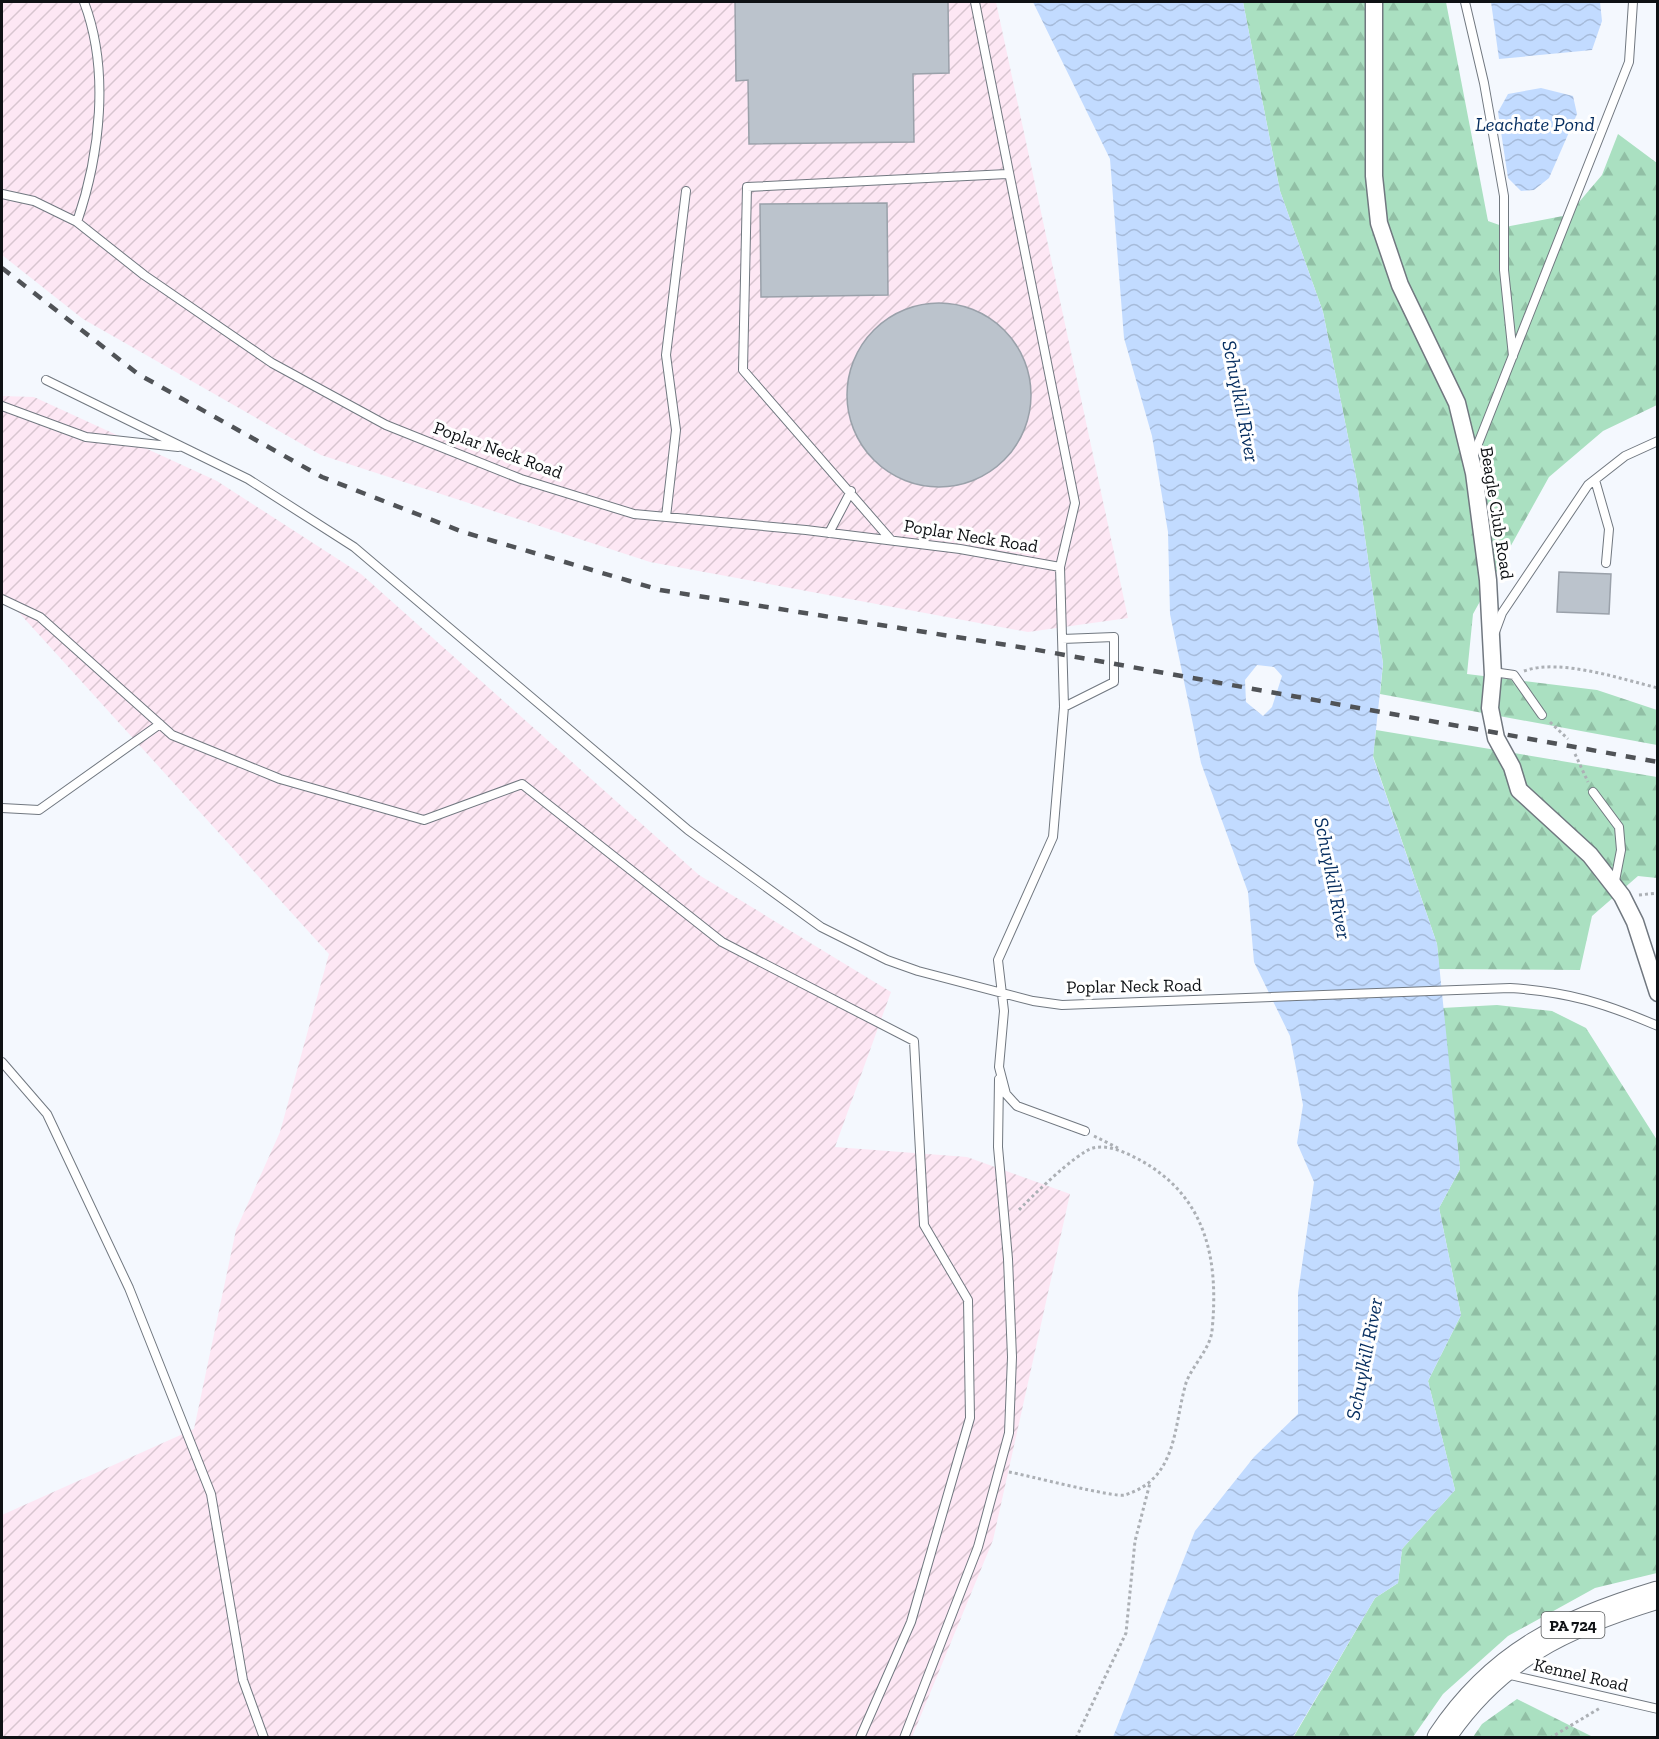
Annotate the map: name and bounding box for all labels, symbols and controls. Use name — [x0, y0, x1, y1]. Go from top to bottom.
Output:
water label: Leachate Pond — [1475, 112, 1595, 136]
water label: Schuylkill River — [1217, 338, 1265, 464]
street label: Poplar Neck Road — [430, 416, 566, 484]
street label: Beagle Club Road — [1476, 445, 1518, 581]
street label: Poplar Neck Road — [902, 515, 1040, 557]
water label: Schuylkill River — [1309, 815, 1357, 941]
street label: Poplar Neck Road — [1066, 974, 1202, 998]
water label: Schuylkill River — [1340, 1296, 1388, 1422]
road number: PA 724 — [1542, 1612, 1604, 1638]
street label: Kennel Road — [1532, 1653, 1631, 1697]

